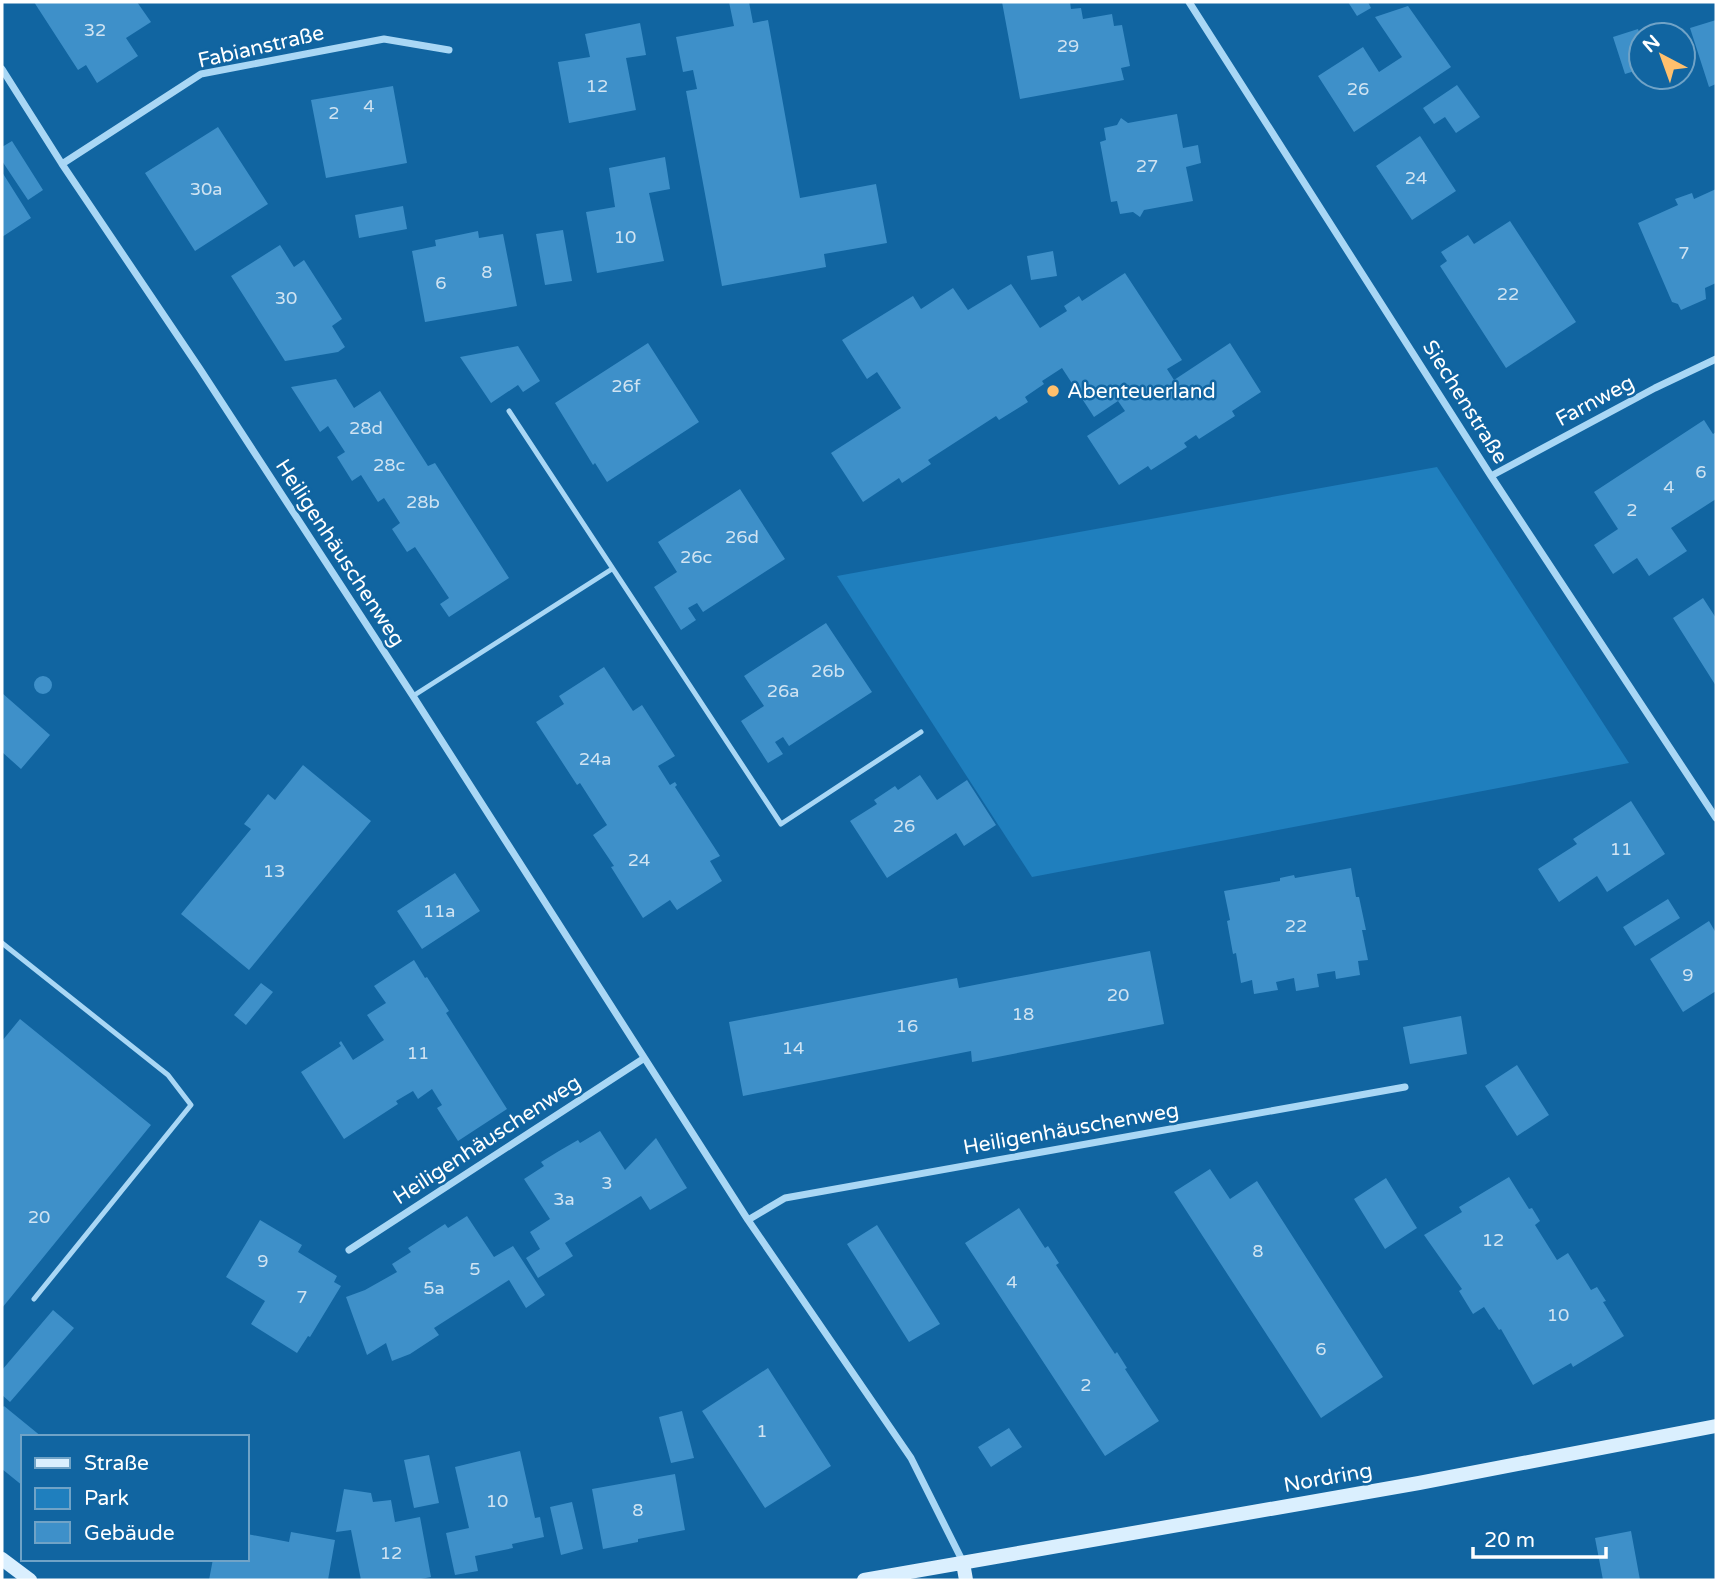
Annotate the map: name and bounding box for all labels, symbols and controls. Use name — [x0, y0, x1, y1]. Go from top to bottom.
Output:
house number: 32 — [84, 19, 106, 41]
street label: Fabianstraße — [196, 20, 327, 74]
north arrow — [1627, 21, 1697, 91]
text: N — [1639, 31, 1664, 57]
house number: 29 — [1057, 35, 1079, 57]
house number: 12 — [586, 75, 608, 97]
house number: 26 — [1347, 78, 1369, 100]
house number: 4 — [363, 95, 375, 117]
house number: 2 — [328, 102, 340, 124]
house number: 27 — [1136, 155, 1158, 177]
house number: 24 — [1405, 167, 1427, 189]
house number: 30a — [190, 178, 222, 200]
house number: 10 — [614, 226, 636, 248]
house number: 7 — [1678, 242, 1690, 264]
house number: 8 — [481, 261, 493, 283]
house number: 6 — [435, 272, 447, 294]
house number: 22 — [1497, 283, 1519, 305]
house number: 30 — [275, 287, 297, 309]
street label: Siechenstraße — [1417, 336, 1513, 469]
street label: Farnweg — [1551, 370, 1639, 432]
house number: 26f — [611, 375, 641, 397]
place label: Abenteuerland — [1067, 379, 1216, 404]
marker: Abenteuerland — [1045, 383, 1061, 399]
house number: 28d — [349, 417, 383, 439]
house number: 28c — [373, 454, 405, 476]
street label: Heiligenhäuschenweg — [270, 455, 410, 651]
house number: 6 — [1695, 461, 1707, 483]
house number: 4 — [1663, 476, 1675, 498]
house number: 28b — [406, 491, 440, 513]
house number: 2 — [1626, 499, 1638, 521]
house number: 26d — [725, 526, 759, 548]
house number: 26c — [680, 546, 712, 568]
house number: 26b — [811, 660, 845, 682]
house number: 26a — [767, 680, 799, 702]
house number: 24a — [579, 748, 611, 770]
house number: 26 — [893, 815, 915, 837]
house number: 11 — [1610, 838, 1632, 860]
house number: 24 — [628, 849, 650, 871]
house number: 13 — [263, 860, 285, 882]
house number: 11a — [423, 900, 455, 922]
house number: 22 — [1285, 915, 1307, 937]
house number: 9 — [1682, 964, 1694, 986]
house number: 20 — [1107, 984, 1129, 1006]
house number: 18 — [1012, 1003, 1034, 1025]
house number: 16 — [896, 1015, 918, 1037]
house number: 14 — [782, 1037, 804, 1059]
house number: 11 — [407, 1042, 429, 1064]
street label: Heiligenhäuschenweg — [389, 1070, 585, 1210]
street label: Heiligenhäuschenweg — [961, 1098, 1181, 1160]
house number: 3 — [601, 1172, 613, 1194]
house number: 3a — [553, 1188, 575, 1210]
house number: 20 — [28, 1206, 50, 1228]
house number: 12 — [1482, 1229, 1504, 1251]
house number: 8 — [1252, 1240, 1264, 1262]
house number: 9 — [257, 1250, 269, 1272]
house number: 5 — [469, 1258, 481, 1280]
house number: 4 — [1006, 1271, 1018, 1293]
house number: 5a — [423, 1277, 445, 1299]
house number: 7 — [296, 1286, 308, 1308]
house number: 10 — [1547, 1304, 1569, 1326]
house number: 6 — [1315, 1338, 1327, 1360]
house number: 2 — [1080, 1374, 1092, 1396]
house number: 1 — [756, 1420, 768, 1442]
legend — [21, 1435, 248, 1561]
text: Straße — [84, 1451, 149, 1476]
street label: Nordring — [1282, 1458, 1374, 1498]
text: Park — [84, 1486, 129, 1511]
house number: 10 — [486, 1490, 508, 1512]
house number: 8 — [632, 1499, 644, 1521]
scale bar — [1473, 1516, 1606, 1560]
text: Gebäude — [84, 1521, 175, 1546]
text: 20 m — [1484, 1528, 1535, 1553]
house number: 12 — [380, 1542, 402, 1564]

